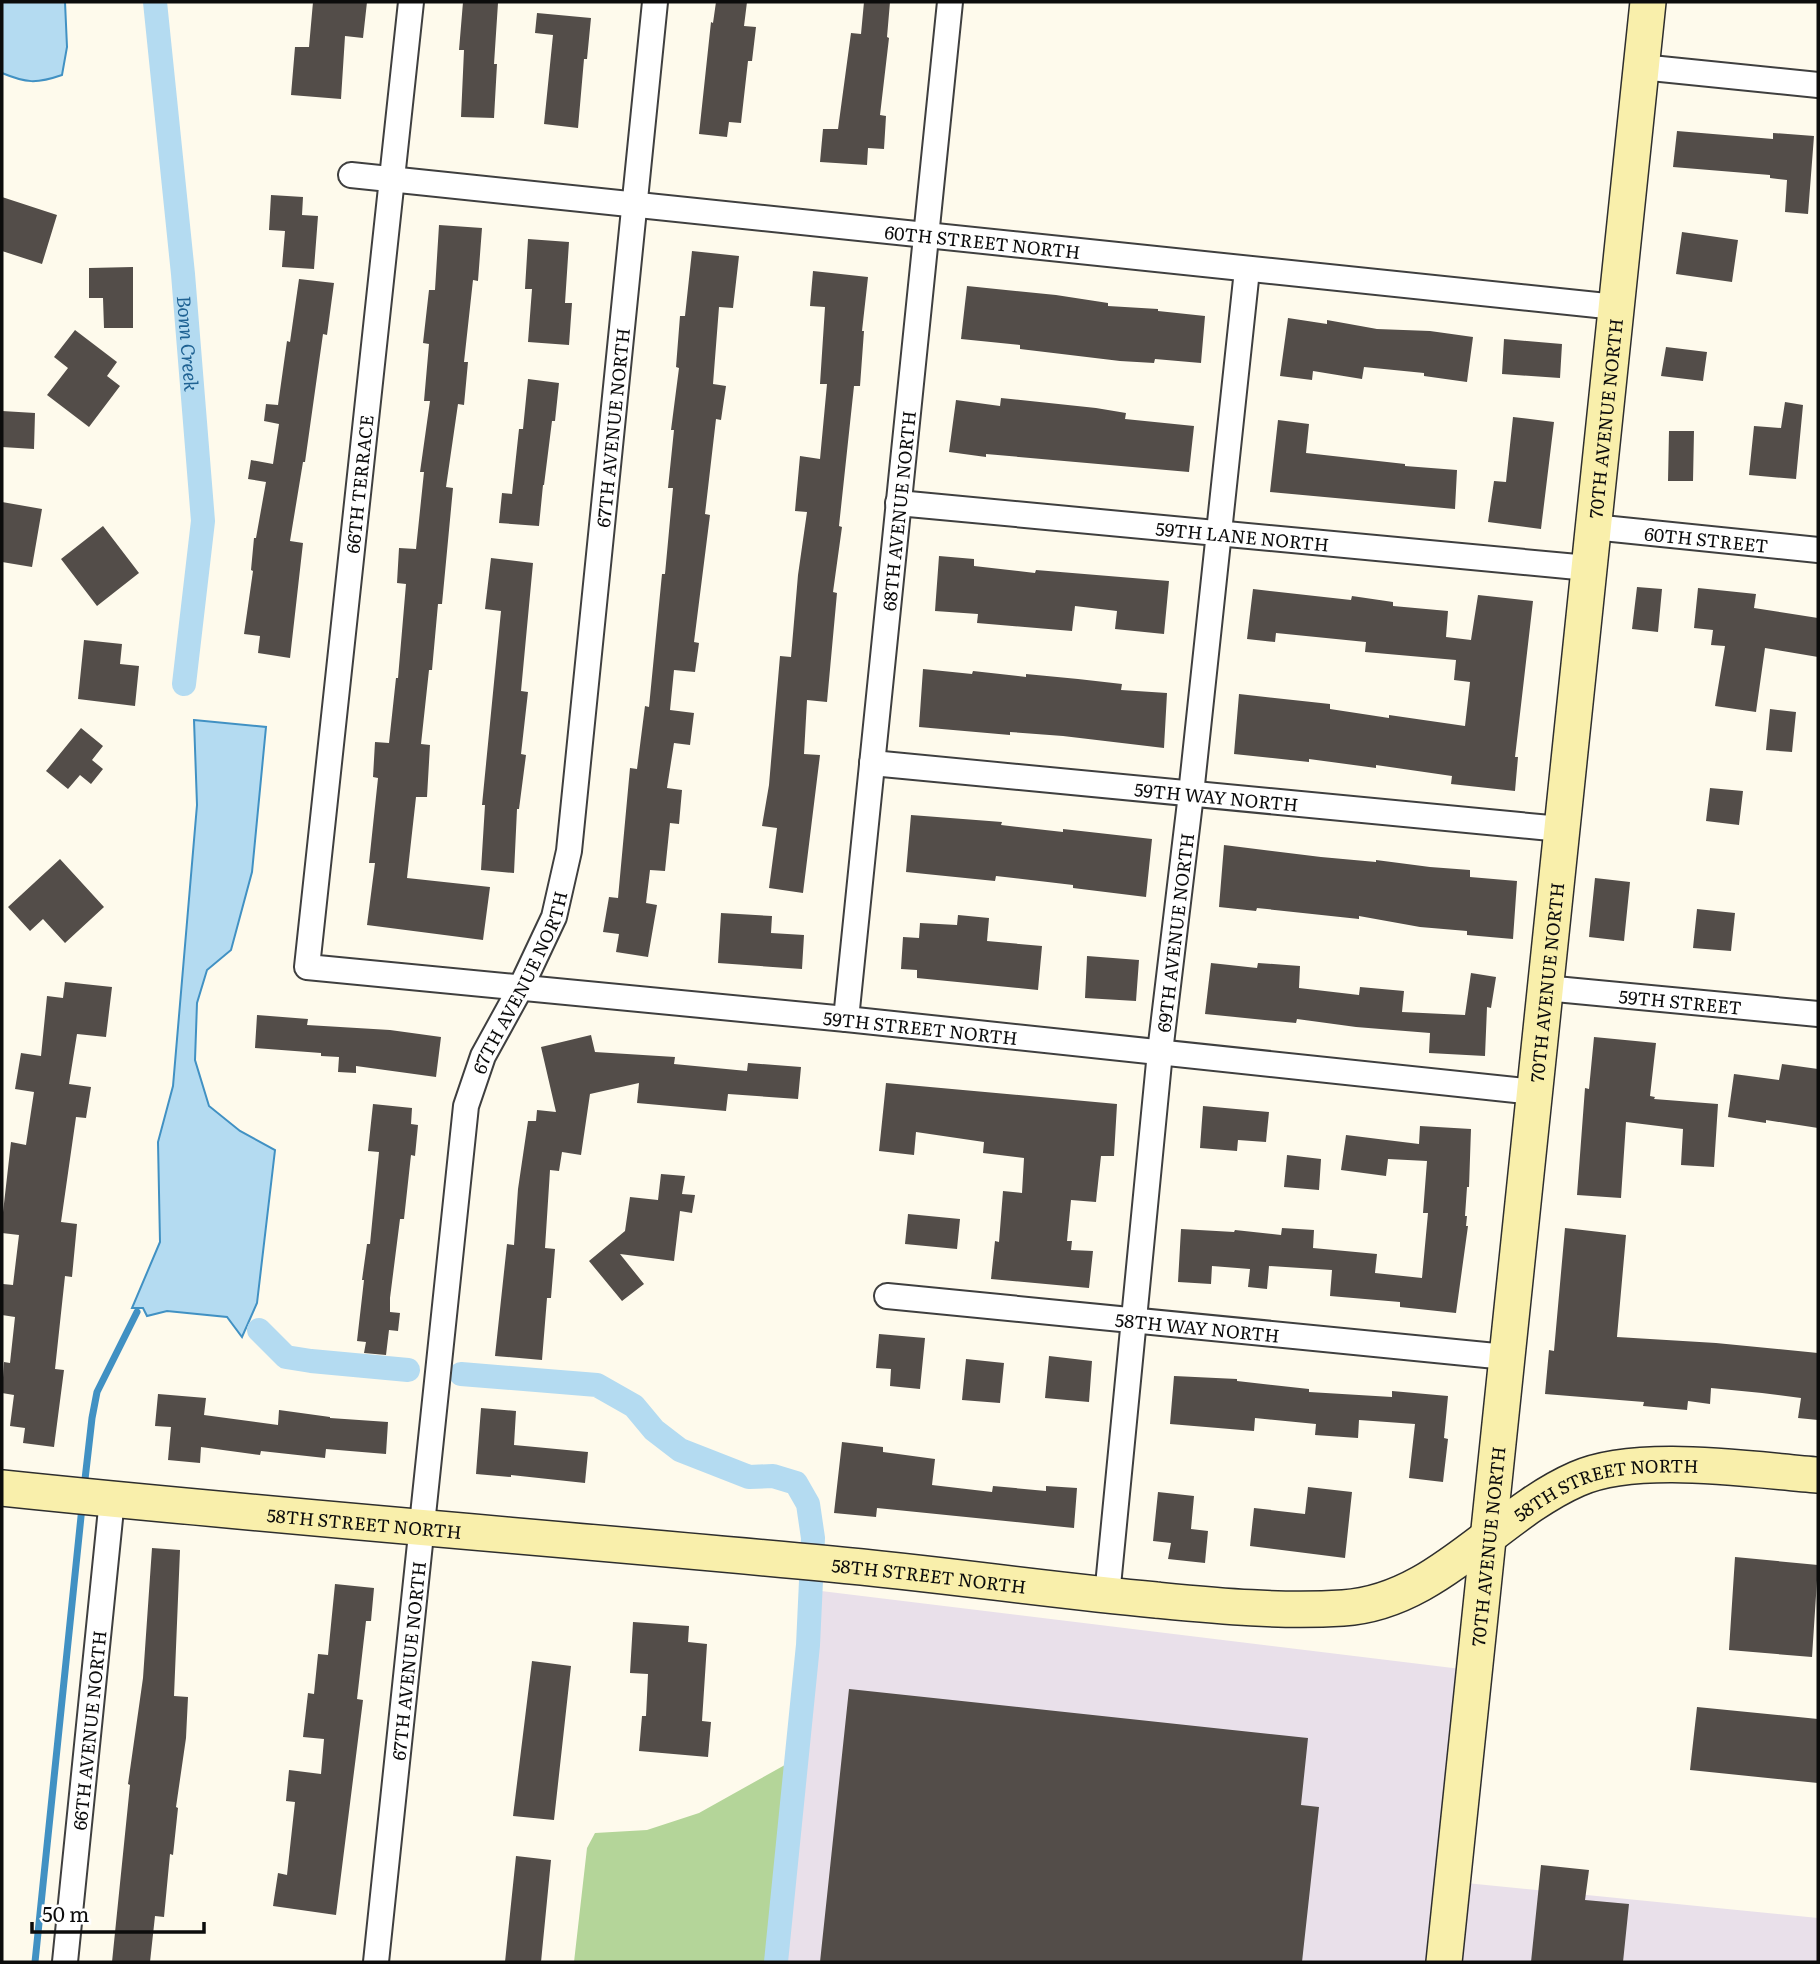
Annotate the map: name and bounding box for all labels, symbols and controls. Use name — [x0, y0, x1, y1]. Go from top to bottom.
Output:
street label: 60TH STREET NORTH — [883, 217, 1082, 265]
water label: Bonn Creek — [171, 294, 206, 393]
street label: 70TH AVENUE NORTH — [1581, 317, 1628, 520]
street label: 67TH AVENUE NORTH — [588, 327, 635, 528]
street label: 68TH AVENUE NORTH — [874, 409, 922, 612]
street label: 66TH TERRACE — [338, 413, 380, 555]
street label: 59TH LANE NORTH — [1155, 514, 1330, 557]
street label: 60TH STREET — [1643, 519, 1770, 558]
street label: 59TH WAY NORTH — [1133, 775, 1300, 817]
street label: 69TH AVENUE NORTH — [1149, 831, 1200, 1034]
street label: 70TH AVENUE NORTH — [1522, 881, 1570, 1084]
street label: 67TH AVENUE NORTH — [465, 888, 573, 1077]
street label: 59TH STREET — [1618, 982, 1743, 1020]
street label: 59TH STREET NORTH — [822, 1003, 1019, 1051]
street label: 58TH WAY NORTH — [1114, 1305, 1281, 1348]
street label: 70TH AVENUE NORTH — [1463, 1445, 1511, 1648]
street label: 58TH STREET NORTH — [1507, 1451, 1699, 1527]
street label: 58TH STREET NORTH — [266, 1500, 463, 1545]
street label: 58TH STREET NORTH — [830, 1551, 1028, 1599]
street label: 67TH AVENUE NORTH — [384, 1560, 432, 1762]
street label: 66TH AVENUE NORTH — [65, 1629, 112, 1831]
scale bar — [32, 1890, 203, 1934]
text: 50 m — [42, 1897, 89, 1928]

